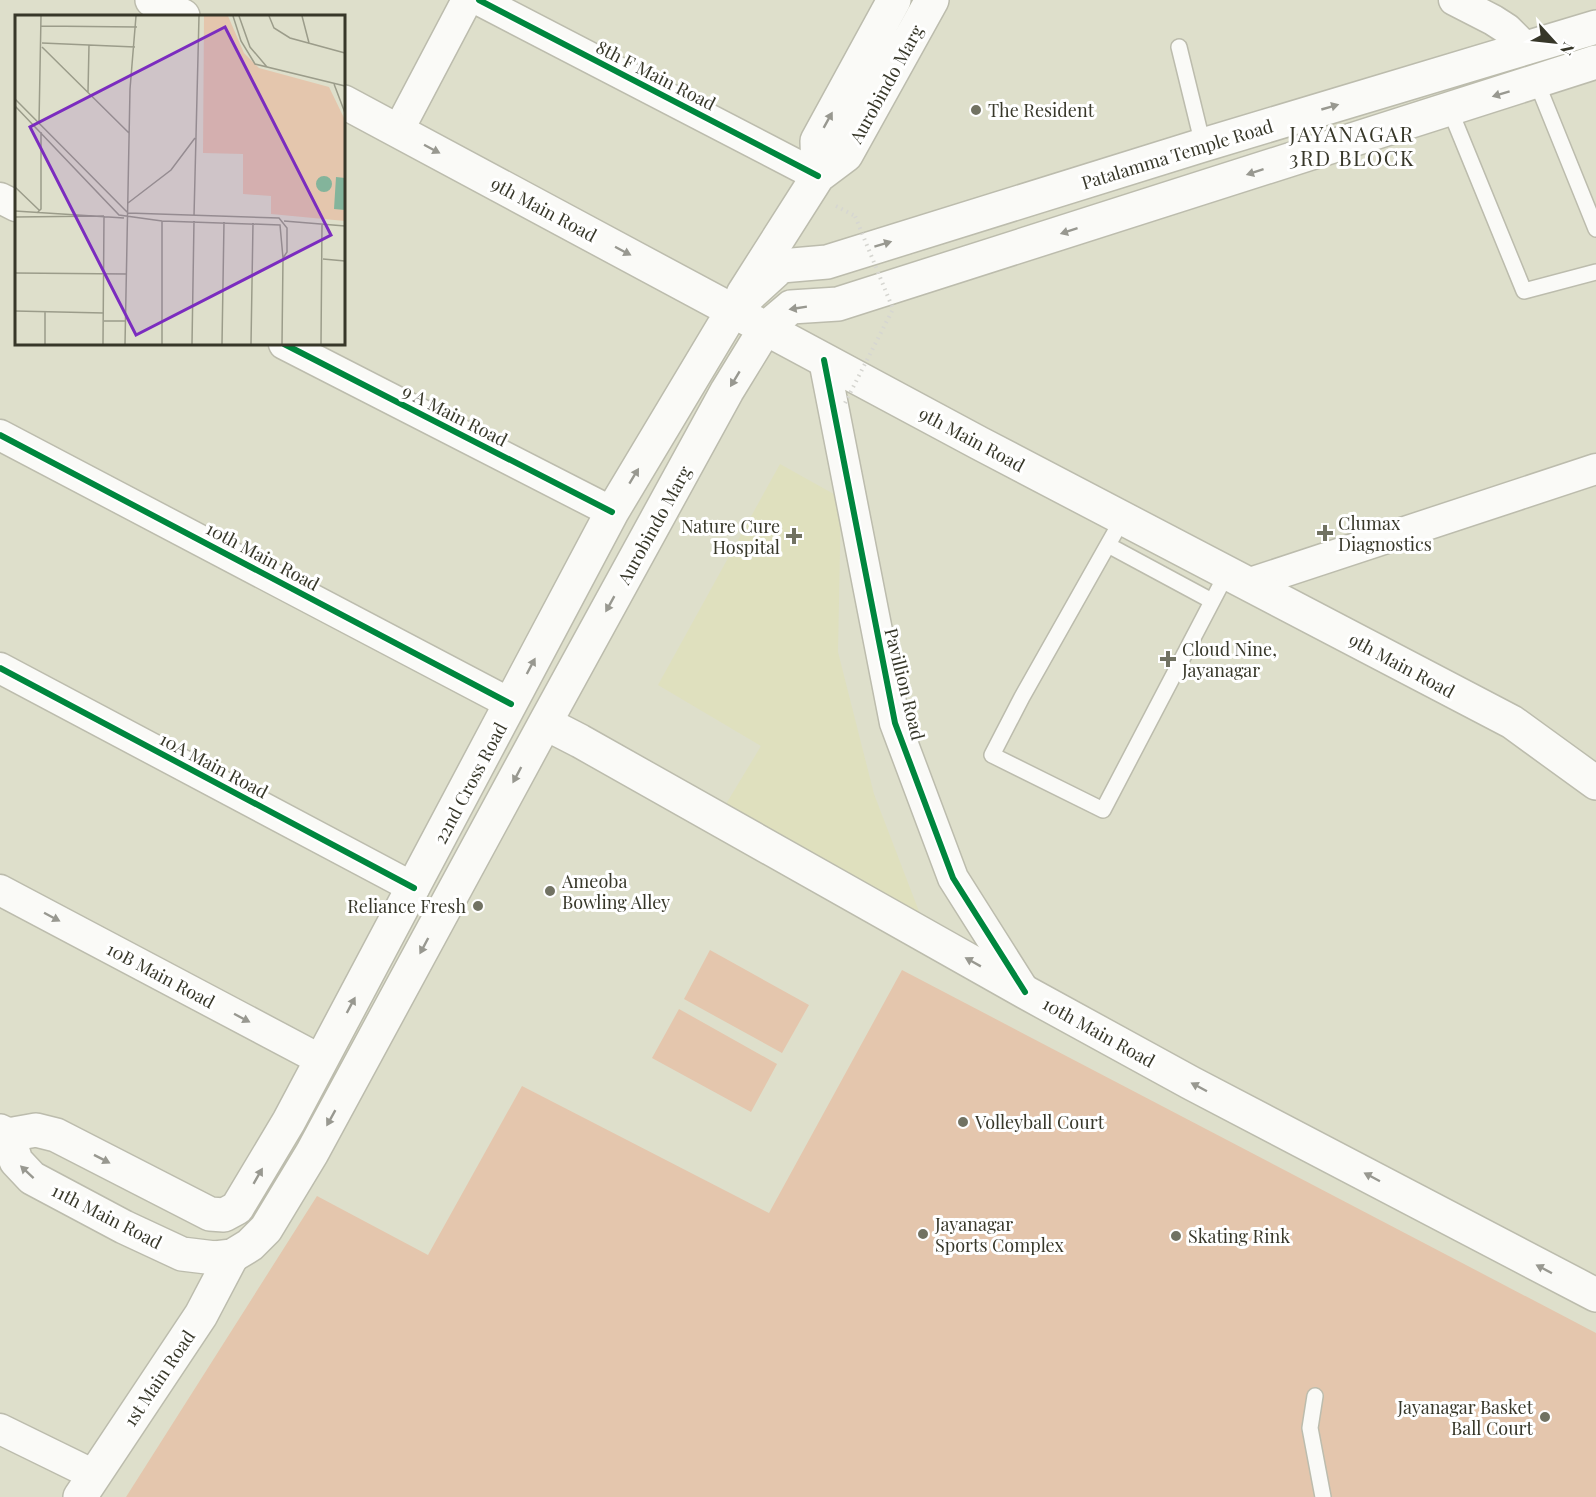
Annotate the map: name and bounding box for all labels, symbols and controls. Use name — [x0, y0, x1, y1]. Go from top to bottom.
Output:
north arrow — [1524, 12, 1584, 72]
inset map — [15, 15, 345, 345]
street label: Aurobindo Marg — [843, 20, 929, 148]
street label: 8th F Main Road — [592, 35, 720, 116]
text: N — [1556, 39, 1580, 59]
one-way arrow — [1492, 90, 1510, 99]
place label: The Resident — [988, 98, 1095, 122]
one-way arrow — [1322, 102, 1340, 111]
marker: The Resident — [969, 103, 983, 117]
one-way arrow — [823, 112, 833, 129]
street label: Patalamma Temple Road — [1078, 113, 1276, 195]
district label: JAYANAGAR 3RD BLOCK — [1288, 119, 1415, 171]
one-way arrow — [424, 144, 441, 154]
one-way arrow — [1246, 168, 1264, 177]
street label: 9th Main Road — [487, 171, 602, 247]
one-way arrow — [1060, 227, 1078, 236]
one-way arrow — [874, 239, 892, 249]
one-way arrow — [614, 246, 631, 256]
one-way arrow — [788, 303, 807, 312]
one-way arrow — [729, 371, 740, 387]
street label: 9 A Main Road — [398, 378, 512, 452]
street label: 9th Main Road — [915, 401, 1030, 477]
street label: Aurobindo Marg — [611, 461, 697, 589]
one-way arrow — [629, 467, 639, 484]
place label: Clumax Diagnostics — [1338, 511, 1432, 556]
place label: Nature Cure Hospital — [681, 514, 780, 559]
street label: 10th Main Road — [202, 516, 324, 596]
marker: Clumax Diagnostics — [1316, 524, 1334, 542]
marker: Nature Cure Hospital — [785, 527, 803, 545]
one-way arrow — [605, 596, 615, 613]
street label: Pavillion Road — [879, 625, 931, 743]
street label: 9th Main Road — [1345, 627, 1460, 703]
place label: Cloud Nine, Jayanagar — [1181, 637, 1277, 682]
marker: Cloud Nine, Jayanagar — [1159, 650, 1177, 668]
one-way arrow — [526, 657, 536, 674]
street label: 22nd Cross Road — [428, 718, 512, 848]
street label: 10A Main Road — [156, 726, 273, 804]
one-way arrow — [512, 766, 522, 783]
place label: Ameoba Bowling Alley — [561, 869, 670, 914]
marker: Ameoba Bowling Alley — [543, 884, 557, 898]
place label: Reliance Fresh — [347, 894, 466, 918]
marker: Reliance Fresh — [471, 899, 485, 913]
one-way arrow — [43, 912, 60, 922]
street label: 10B Main Road — [103, 936, 220, 1014]
one-way arrow — [419, 938, 429, 955]
one-way arrow — [964, 957, 981, 967]
street label: 10th Main Road — [1039, 991, 1160, 1073]
one-way arrow — [346, 996, 356, 1013]
one-way arrow — [234, 1013, 251, 1023]
one-way arrow — [1190, 1082, 1207, 1092]
one-way arrow — [326, 1110, 336, 1127]
place label: Volleyball Court — [974, 1110, 1105, 1134]
marker: Volleyball Court — [956, 1115, 970, 1129]
one-way arrow — [94, 1154, 111, 1164]
one-way arrow — [19, 1165, 34, 1179]
one-way arrow — [252, 1168, 263, 1184]
one-way arrow — [1363, 1172, 1380, 1182]
street label: 11th Main Road — [48, 1178, 167, 1254]
place label: Jayanagar Sports Complex — [934, 1212, 1064, 1257]
place label: Skating Rink — [1188, 1224, 1290, 1248]
marker: Jayanagar Sports Complex — [916, 1227, 930, 1241]
marker: Skating Rink — [1169, 1229, 1183, 1243]
one-way arrow — [1535, 1264, 1553, 1274]
street label: 1st Main Road — [118, 1325, 200, 1431]
place label: Jayanagar Basket Ball Court — [1397, 1395, 1534, 1440]
marker: Jayanagar Basket Ball Court — [1538, 1410, 1552, 1424]

